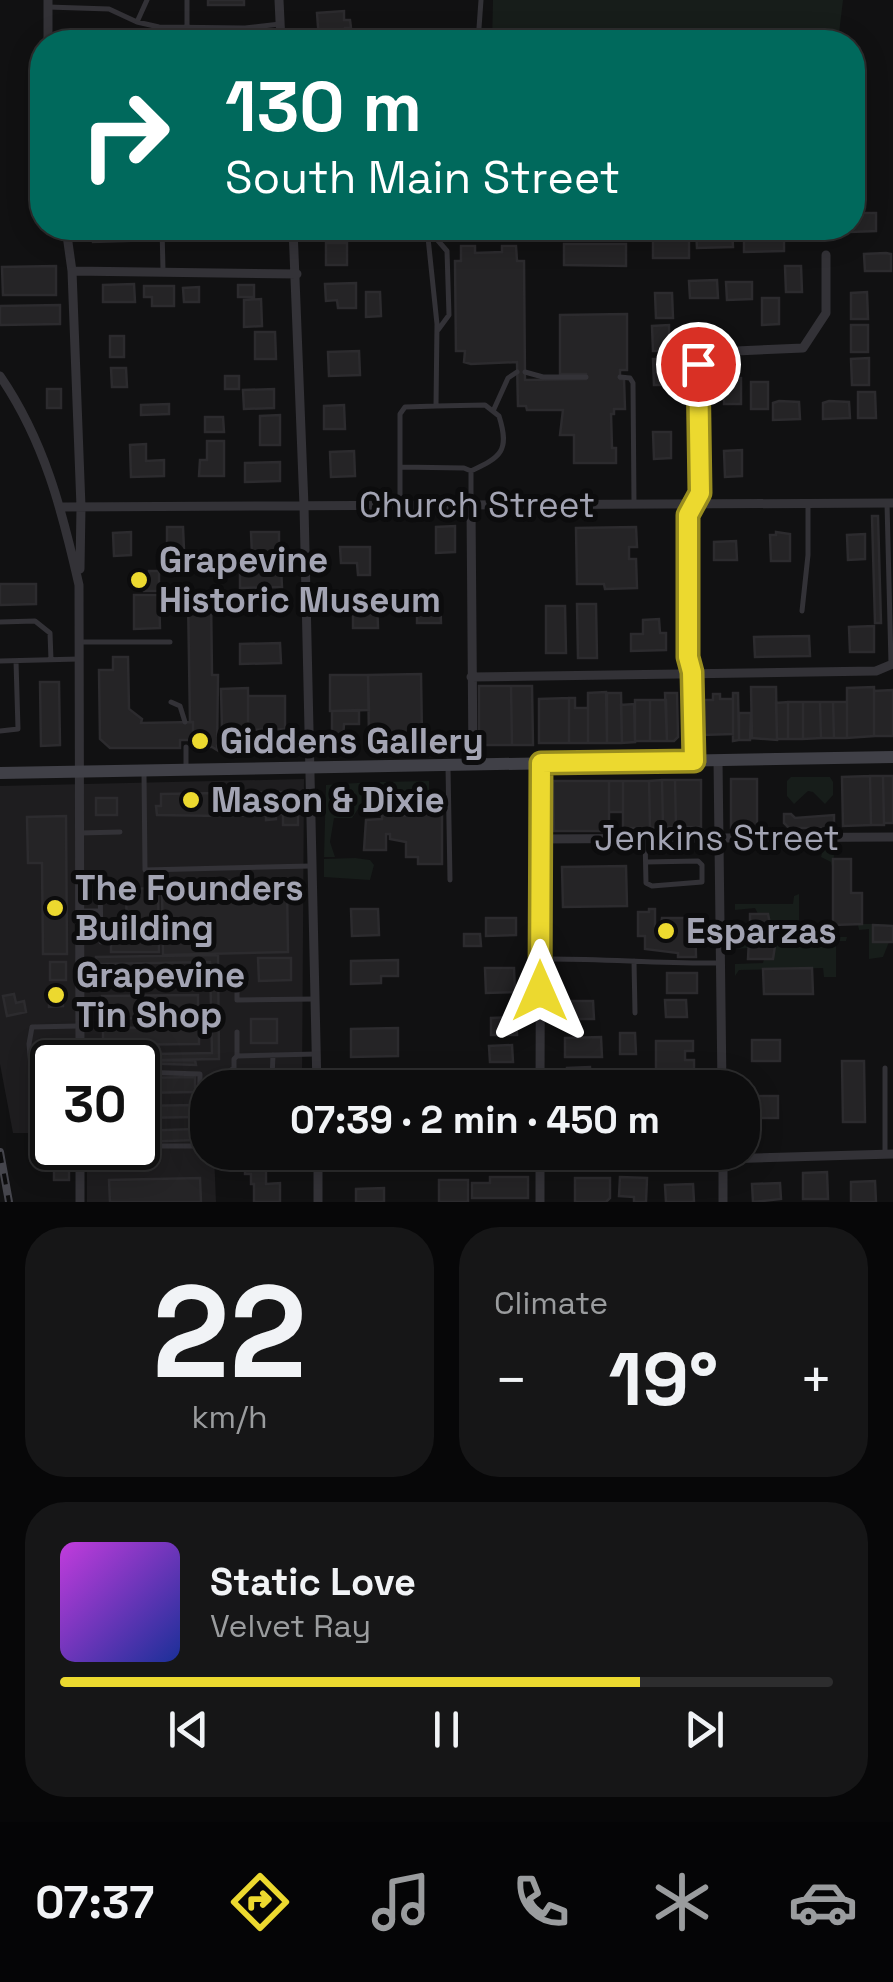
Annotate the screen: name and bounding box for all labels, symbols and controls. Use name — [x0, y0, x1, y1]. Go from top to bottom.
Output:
text: 130 m — [225, 62, 422, 151]
icon: right — [60, 70, 190, 200]
text: South Main Street — [225, 149, 620, 206]
pin — [656, 322, 741, 407]
icon: arrive — [671, 337, 726, 392]
street label: Church Street — [359, 483, 595, 527]
place label: Grapevine Historic Museum — [159, 538, 441, 622]
marker: Grapevine Historic Museum — [128, 569, 150, 591]
place label: Giddens Gallery — [220, 719, 484, 763]
marker: Giddens Gallery — [189, 730, 211, 752]
place label: Mason & Dixie — [211, 778, 445, 822]
marker: Mason & Dixie — [180, 789, 202, 811]
street label: Jenkins Street — [594, 816, 840, 860]
place label: The Founders Building — [75, 866, 304, 950]
marker: The Founders Building — [44, 897, 66, 919]
place label: Esparzas — [686, 909, 837, 953]
marker: Esparzas — [655, 920, 677, 942]
position arrow — [488, 939, 592, 1043]
place label: Grapevine Tin Shop — [76, 953, 245, 1037]
marker: Grapevine Tin Shop — [45, 984, 67, 1006]
speed limit sign: 30 — [30, 1040, 160, 1170]
text: 07:39 · 2 min · 450 m — [290, 1096, 660, 1144]
text: 22 — [152, 1249, 307, 1415]
text: Climate — [494, 1283, 608, 1323]
text: 19° — [609, 1331, 718, 1427]
text: − — [494, 1345, 528, 1415]
text: + — [799, 1345, 833, 1415]
text: km/h — [191, 1397, 268, 1437]
text: Static Love — [210, 1558, 416, 1606]
text: Velvet Ray — [210, 1606, 371, 1646]
icon: previous — [161, 1702, 216, 1757]
icon: pause — [419, 1702, 474, 1757]
icon: next — [677, 1702, 732, 1757]
icon: directions — [225, 1867, 295, 1937]
icon: music — [366, 1867, 436, 1937]
icon: phone — [506, 1867, 576, 1937]
icon: climate — [647, 1867, 717, 1937]
icon: car — [788, 1867, 858, 1937]
text: 07:37 — [35, 1874, 154, 1931]

